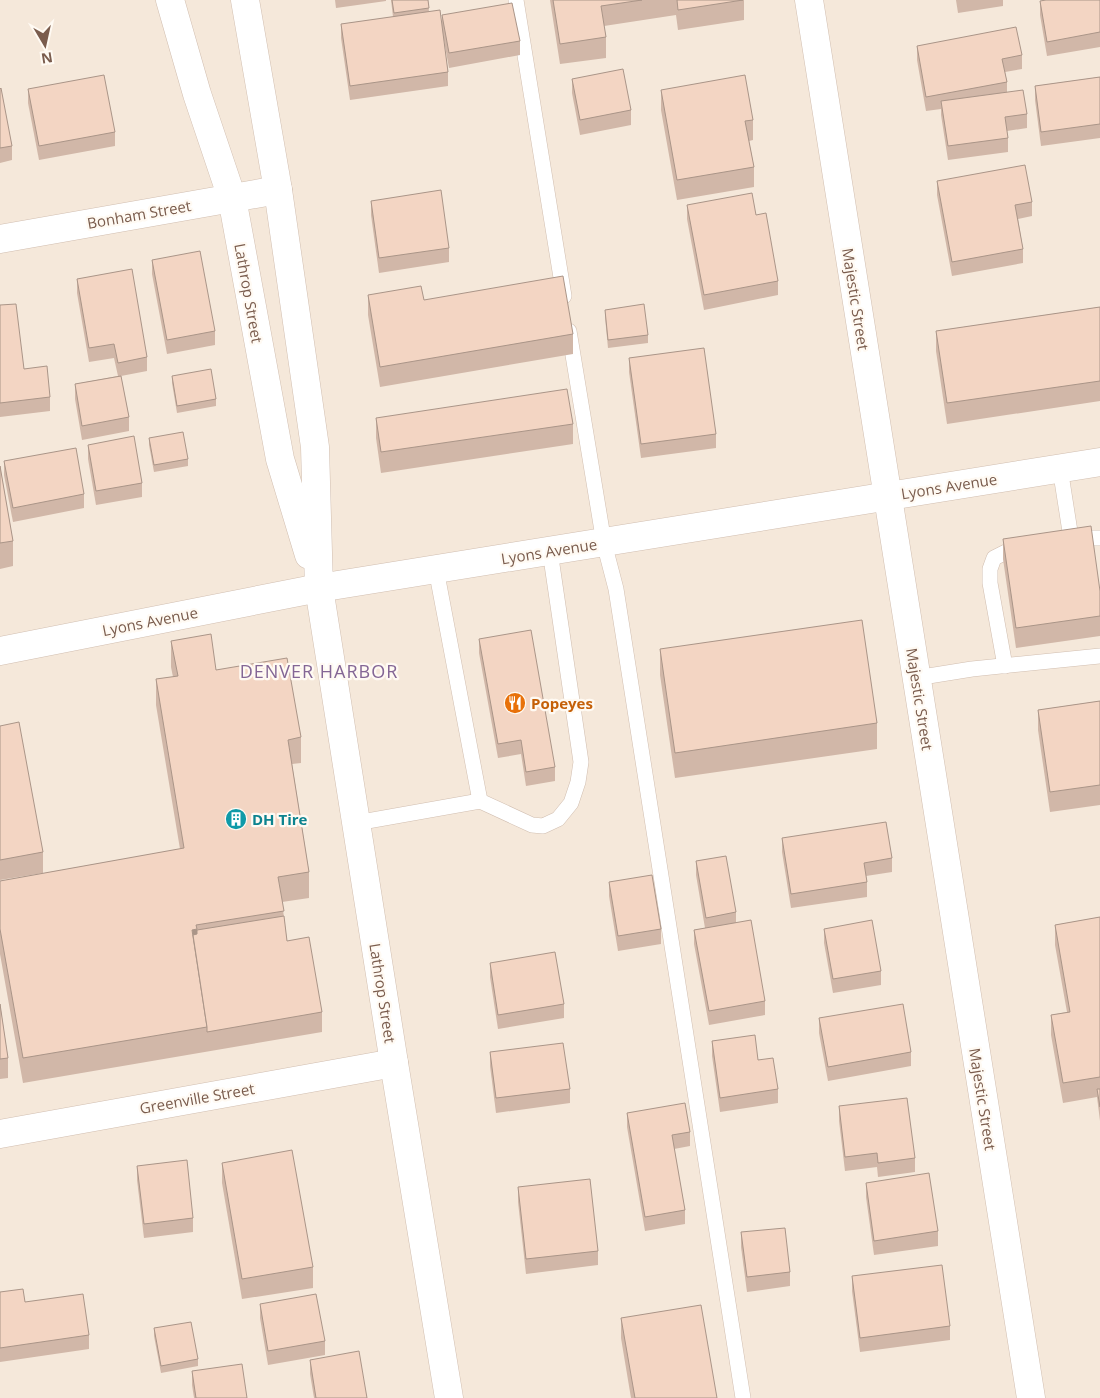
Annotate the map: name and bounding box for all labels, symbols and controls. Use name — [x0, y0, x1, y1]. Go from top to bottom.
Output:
north arrow — [20, 20, 70, 70]
text: N — [40, 48, 54, 69]
street label: Bonham Street — [85, 195, 193, 233]
street label: Lathrop Street — [230, 242, 268, 344]
street label: Majestic Street — [838, 246, 874, 352]
street label: Lyons Avenue — [900, 469, 998, 503]
street label: Lyons Avenue — [500, 534, 598, 568]
street label: Lyons Avenue — [101, 602, 199, 640]
street label: Majestic Street — [902, 646, 938, 752]
district label: DENVER HARBOR — [240, 659, 398, 683]
restaurant icon: Popeyes — [503, 691, 527, 715]
place label: Popeyes — [531, 693, 593, 713]
building icon: DH Tire — [224, 807, 248, 831]
place label: DH Tire — [252, 809, 308, 829]
street label: Lathrop Street — [365, 942, 401, 1044]
street label: Majestic Street — [965, 1046, 1001, 1152]
street label: Greenville Street — [138, 1078, 256, 1118]

